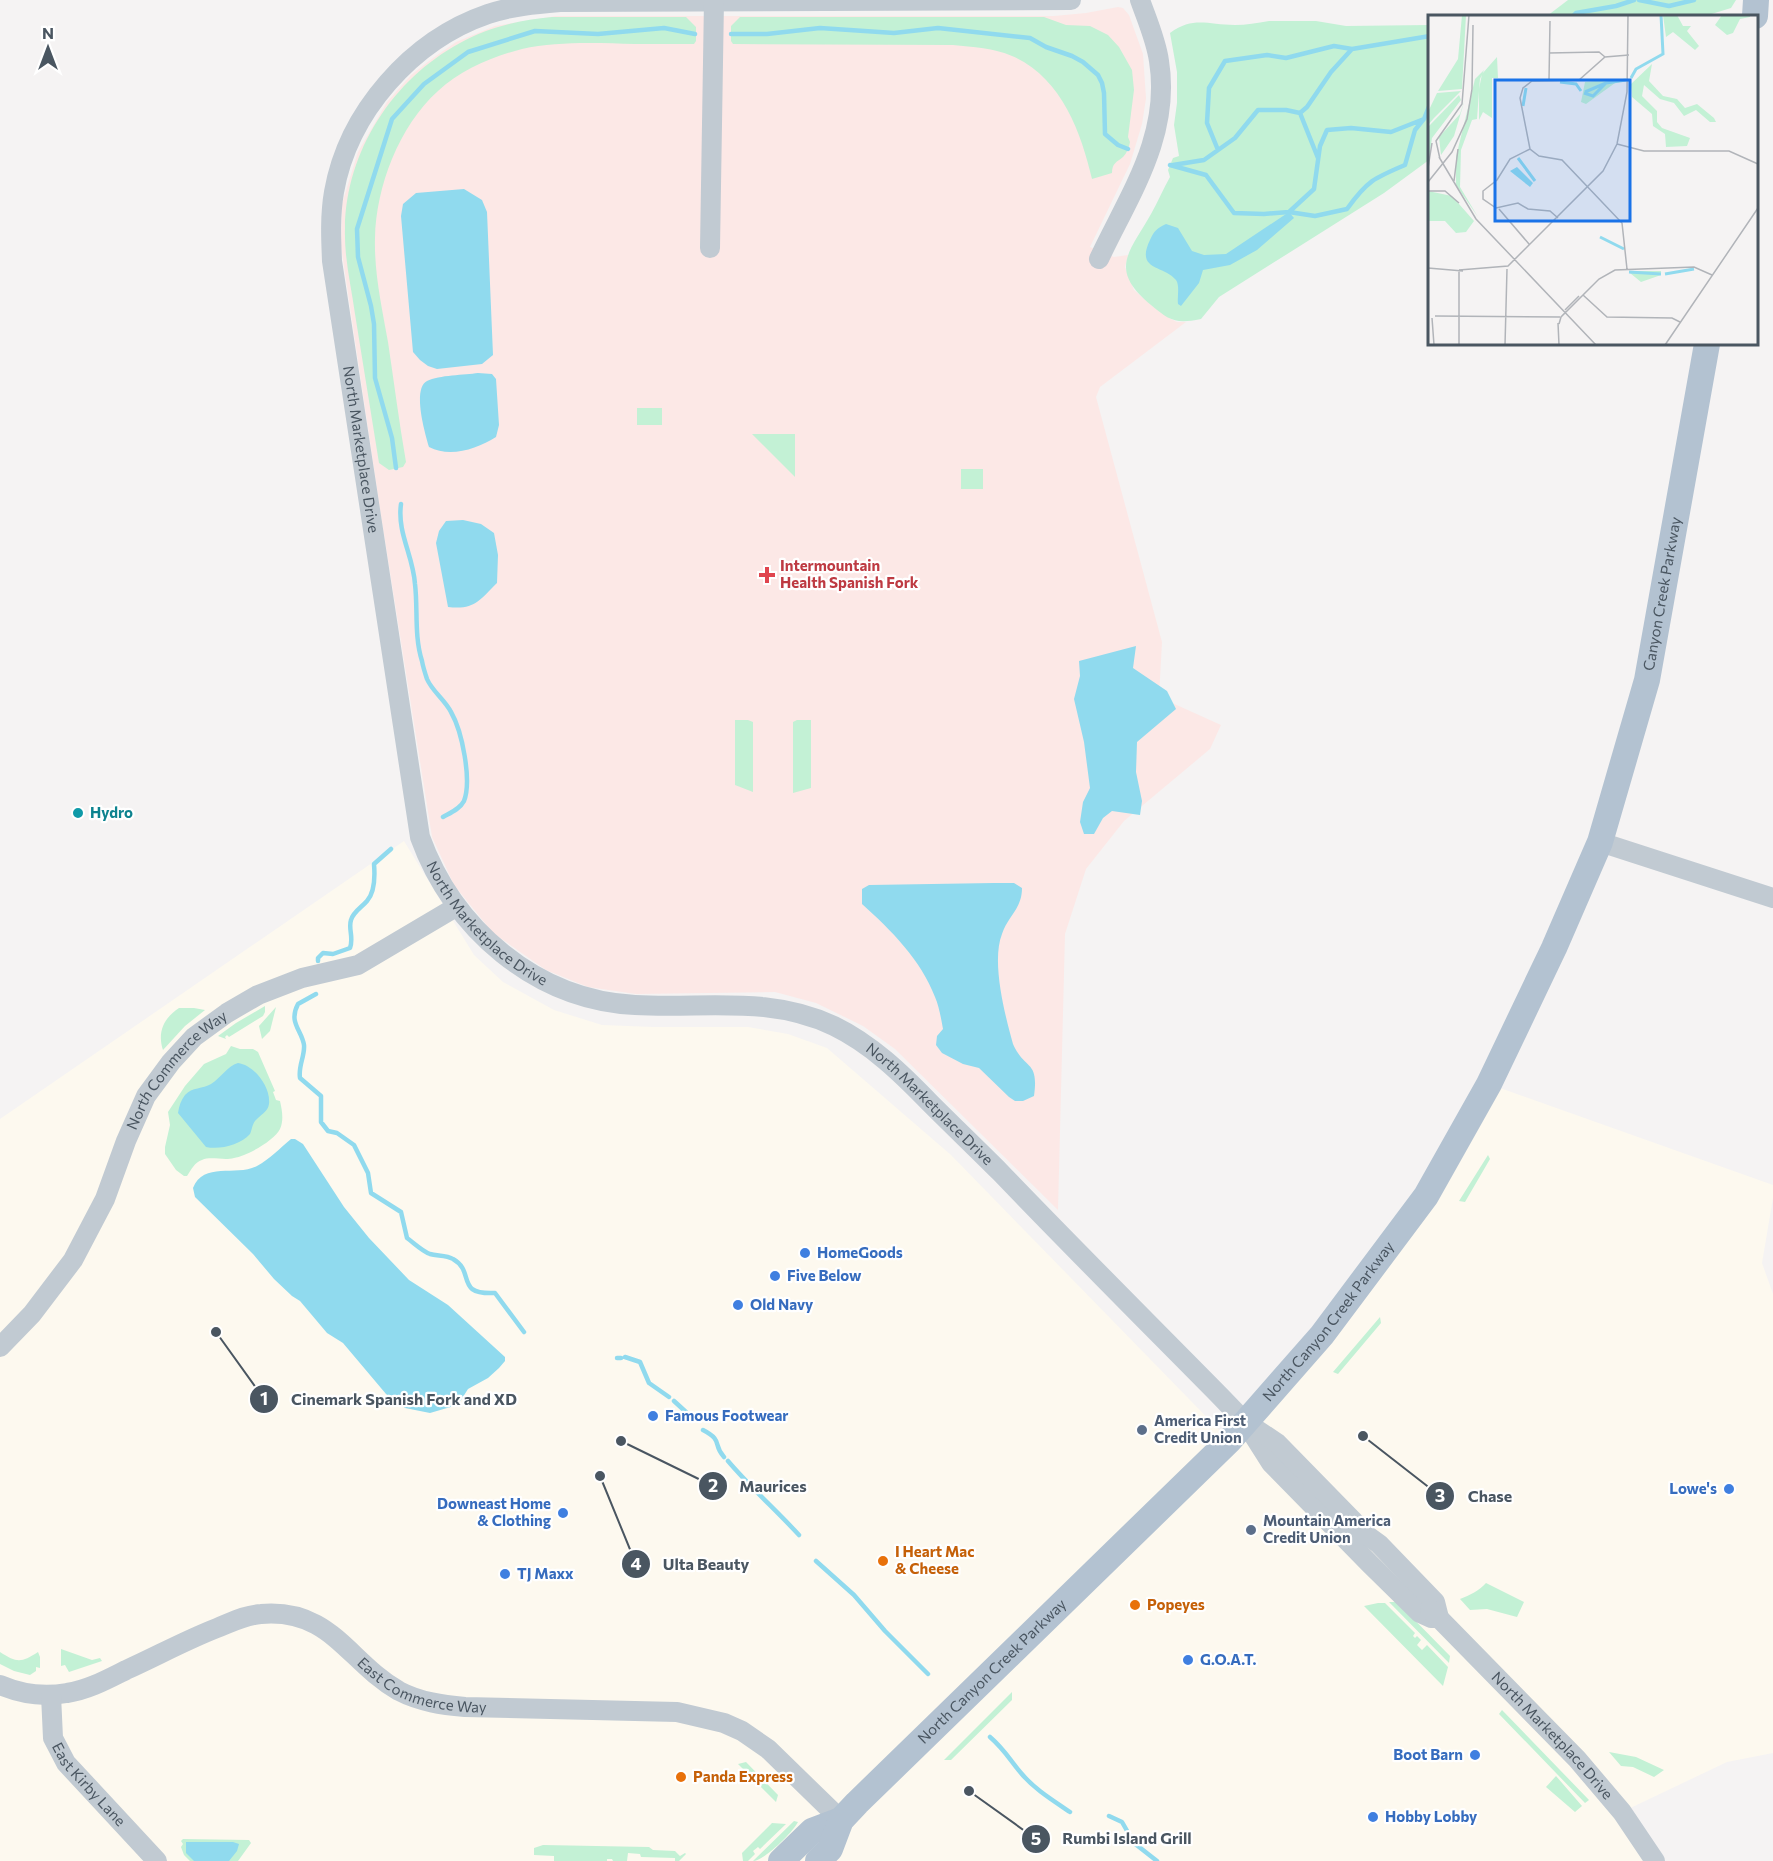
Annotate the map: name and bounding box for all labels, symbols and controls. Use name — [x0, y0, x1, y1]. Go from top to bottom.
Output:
inset map — [1428, 15, 1758, 345]
north arrow — [18, 18, 78, 78]
text: N — [42, 23, 54, 42]
street label: North Marketplace Drive — [340, 364, 383, 534]
street label: Canyon Creek Parkway — [1639, 515, 1684, 672]
place label: Intermountain Health Spanish Fork — [780, 556, 919, 591]
marker: Intermountain Health Spanish Fork — [758, 566, 776, 584]
place label: Hydro — [90, 803, 133, 821]
marker: Hydro — [71, 806, 85, 820]
street label: North Marketplace Drive — [423, 858, 551, 989]
street label: North Commerce Way — [122, 1006, 230, 1132]
street label: North Marketplace Drive — [863, 1038, 997, 1168]
street label: North Canyon Creek Parkway — [1258, 1237, 1397, 1405]
place label: HomeGoods — [817, 1243, 903, 1261]
marker: HomeGoods — [798, 1246, 812, 1260]
place label: Five Below — [787, 1266, 862, 1284]
marker: Five Below — [768, 1269, 782, 1283]
place label: Old Navy — [750, 1295, 814, 1313]
marker: Old Navy — [731, 1298, 745, 1312]
callout: Cinemark Spanish Fork and XD — [249, 1382, 529, 1416]
text: 1 — [260, 1387, 268, 1409]
text: Cinemark Spanish Fork and XD — [291, 1389, 517, 1408]
place label: Famous Footwear — [665, 1406, 789, 1424]
marker: Famous Footwear — [646, 1409, 660, 1423]
place label: America First Credit Union — [1154, 1411, 1246, 1446]
marker: America First Credit Union — [1135, 1423, 1149, 1437]
callout: Maurices — [698, 1469, 819, 1503]
text: 2 — [708, 1474, 718, 1496]
text: Maurices — [739, 1476, 807, 1495]
callout: Chase — [1425, 1479, 1524, 1513]
place label: Lowe's — [1669, 1479, 1717, 1497]
marker: Lowe's — [1722, 1482, 1736, 1496]
text: 3 — [1435, 1484, 1445, 1506]
text: Chase — [1468, 1486, 1512, 1505]
place label: Downeast Home & Clothing — [437, 1494, 551, 1529]
marker: Downeast Home & Clothing — [556, 1506, 570, 1520]
place label: Mountain America Credit Union — [1263, 1511, 1391, 1546]
marker: Mountain America Credit Union — [1244, 1523, 1258, 1537]
place label: I Heart Mac & Cheese — [895, 1542, 975, 1577]
callout: Ulta Beauty — [621, 1547, 761, 1581]
text: 4 — [630, 1552, 642, 1574]
text: Ulta Beauty — [663, 1554, 749, 1573]
marker: I Heart Mac & Cheese — [876, 1554, 890, 1568]
place label: TJ Maxx — [517, 1564, 574, 1582]
marker: TJ Maxx — [498, 1567, 512, 1581]
street label: North Canyon Creek Parkway — [914, 1594, 1070, 1747]
place label: Popeyes — [1147, 1595, 1205, 1613]
marker: Popeyes — [1128, 1598, 1142, 1612]
place label: G.O.A.T. — [1200, 1650, 1257, 1668]
street label: East Commerce Way — [354, 1653, 487, 1716]
marker: G.O.A.T. — [1181, 1653, 1195, 1667]
street label: North Marketplace Drive — [1488, 1667, 1617, 1803]
street label: East Kirby Lane — [49, 1739, 130, 1829]
place label: Boot Barn — [1393, 1745, 1463, 1763]
marker: Boot Barn — [1468, 1748, 1482, 1762]
place label: Panda Express — [693, 1767, 793, 1785]
marker: Panda Express — [674, 1770, 688, 1784]
place label: Hobby Lobby — [1385, 1807, 1478, 1825]
marker: Hobby Lobby — [1366, 1810, 1380, 1824]
callout: Rumbi Island Grill — [1021, 1822, 1204, 1856]
text: 5 — [1031, 1827, 1041, 1849]
text: Rumbi Island Grill — [1062, 1828, 1192, 1847]

